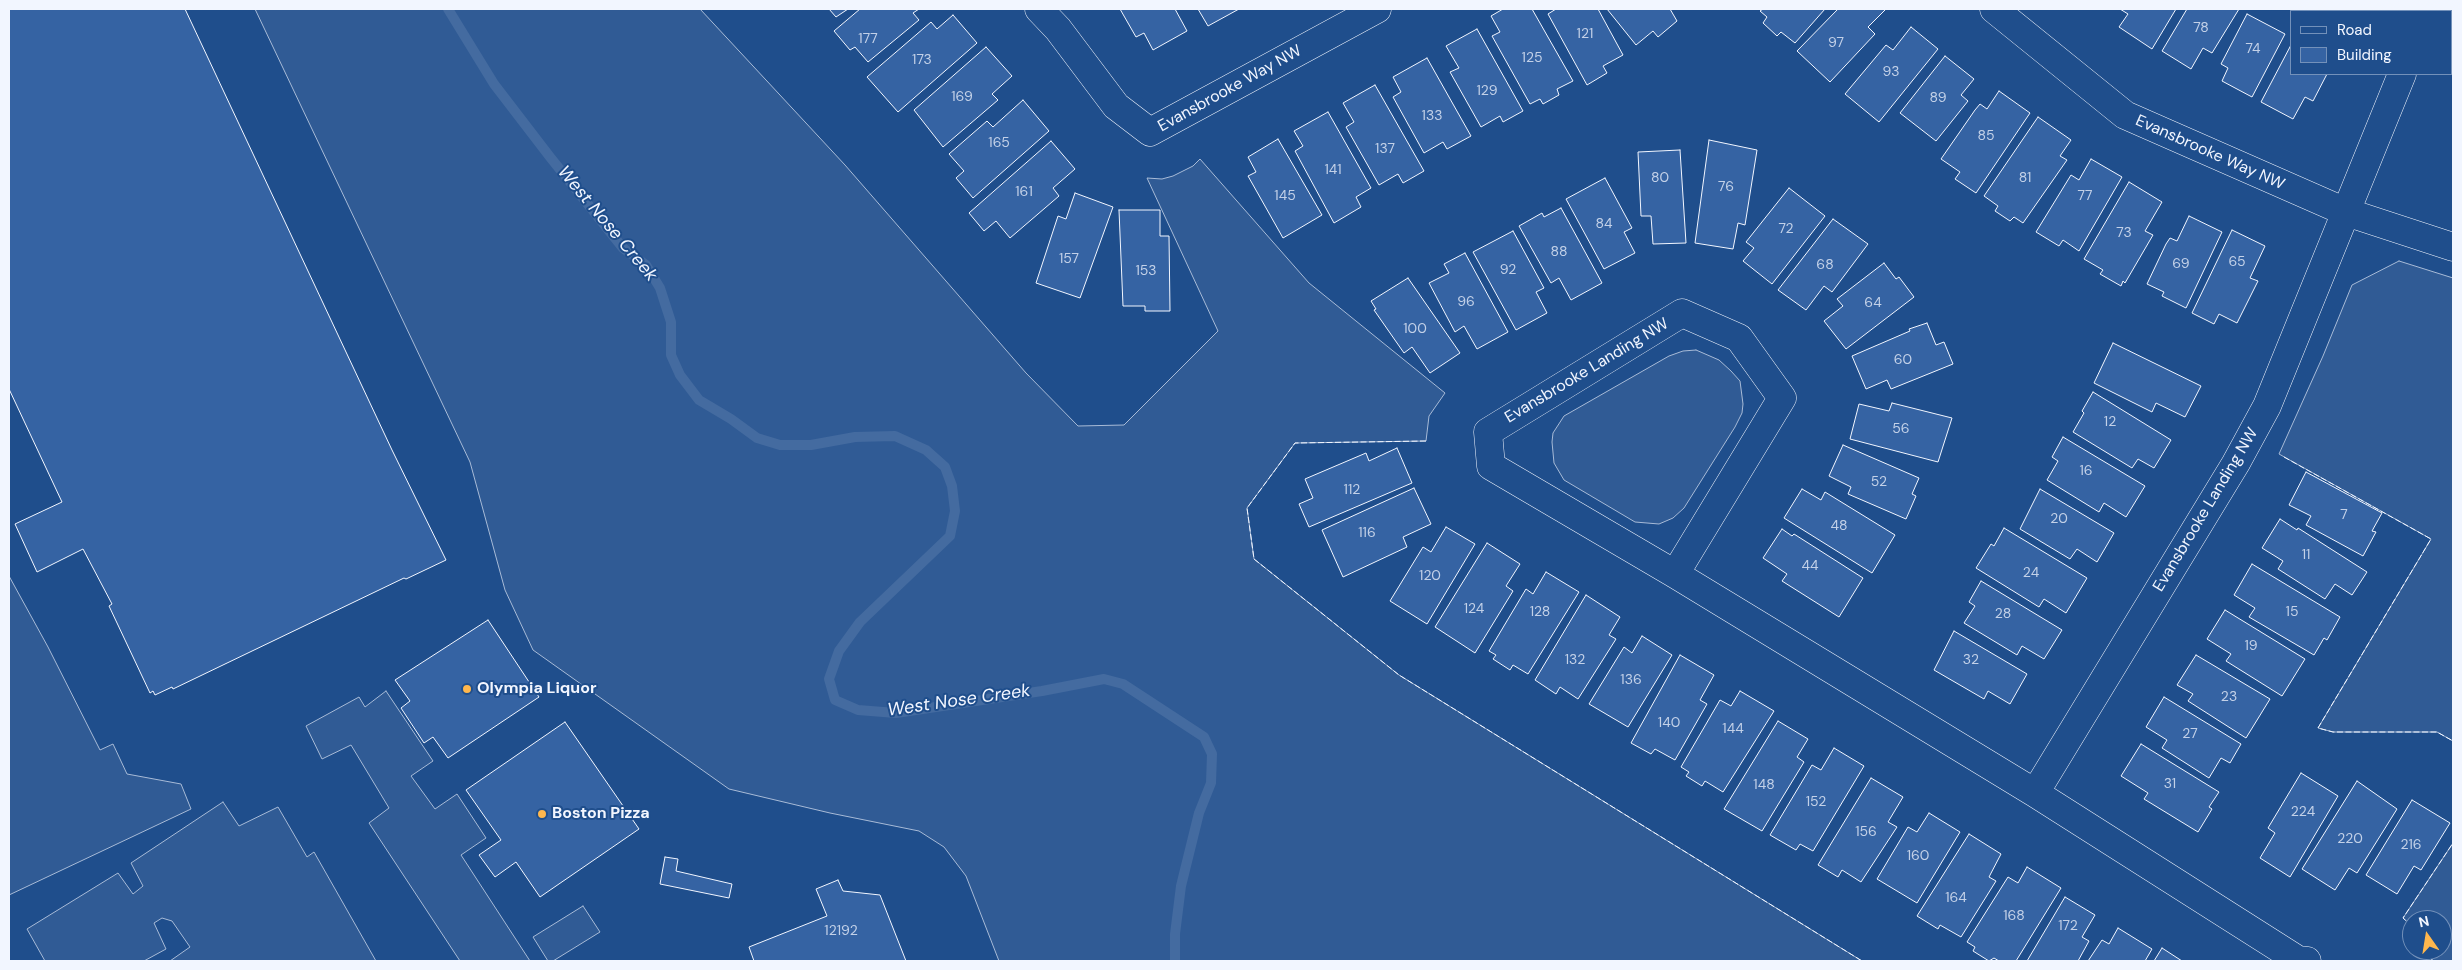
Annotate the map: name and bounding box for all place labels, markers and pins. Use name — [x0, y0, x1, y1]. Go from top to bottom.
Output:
place label: Olympia Liquor — [477, 679, 596, 699]
marker: Olympia Liquor — [461, 683, 473, 695]
place label: Boston Pizza — [552, 804, 650, 824]
marker: Boston Pizza — [536, 808, 548, 820]

